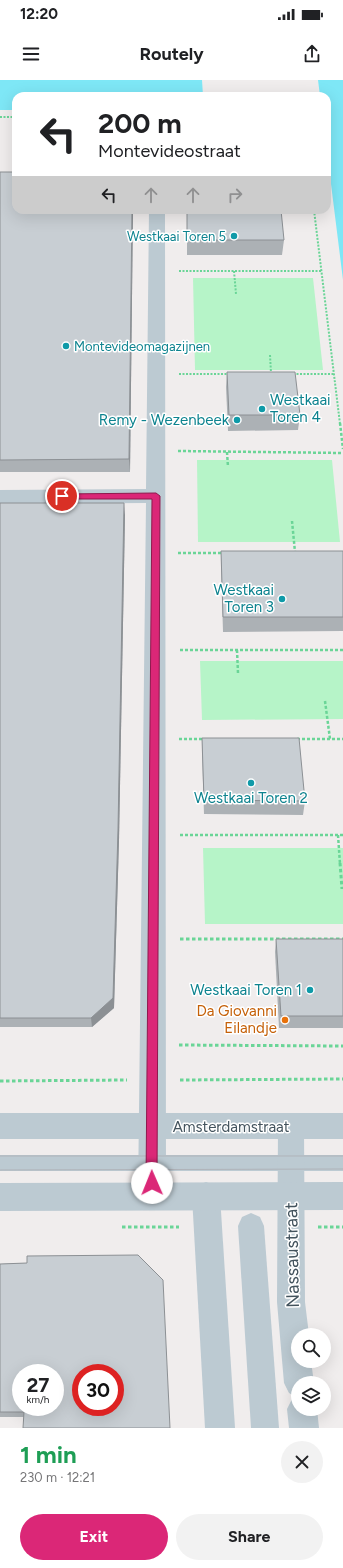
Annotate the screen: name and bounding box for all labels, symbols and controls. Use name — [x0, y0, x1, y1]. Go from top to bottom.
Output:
text: 12:20 — [20, 5, 58, 23]
icon: menu — [20, 43, 42, 65]
text: Routely — [139, 43, 204, 65]
icon: share — [301, 43, 323, 65]
text: 200 m — [98, 106, 182, 140]
icon: left — [32, 108, 84, 160]
text: Montevideostraat — [98, 140, 241, 162]
icon: left — [98, 184, 120, 206]
icon: ahead — [140, 184, 162, 206]
icon: ahead — [182, 184, 204, 206]
icon: right — [224, 184, 246, 206]
place label: Westkaai Toren 5 — [127, 229, 226, 244]
marker: Westkaai Toren 5 — [229, 231, 239, 241]
place label: Montevideomagazijnen — [74, 339, 210, 354]
marker: Montevideomagazijnen — [61, 341, 71, 351]
place label: Westkaai Toren 4 — [270, 391, 331, 426]
marker: Westkaai Toren 4 — [257, 404, 267, 414]
place label: Remy - Wezenbeek — [99, 411, 230, 429]
marker: Remy - Wezenbeek — [232, 415, 242, 425]
pin — [45, 479, 79, 513]
icon: arrive — [51, 485, 73, 507]
place label: Westkaai Toren 3 — [213, 581, 274, 616]
marker: Westkaai Toren 3 — [277, 594, 287, 604]
marker: Westkaai Toren 2 — [246, 778, 256, 788]
place label: Westkaai Toren 2 — [194, 789, 308, 807]
place label: Westkaai Toren 1 — [190, 981, 302, 999]
marker: Westkaai Toren 1 — [305, 985, 315, 995]
place label: Da Giovanni Eilandje — [196, 1002, 277, 1037]
marker: Da Giovanni Eilandje — [280, 1015, 290, 1025]
street label: Amsterdamstraat — [173, 1118, 290, 1136]
position arrow — [131, 1162, 173, 1204]
street label: Nassaustraat — [280, 1202, 304, 1308]
map controls — [291, 1328, 331, 1416]
button: search — [291, 1328, 331, 1368]
speed limit sign: 30 — [72, 1364, 124, 1416]
text: 27 — [27, 1373, 49, 1397]
button: layers — [291, 1376, 331, 1416]
text: km/h — [27, 1393, 49, 1406]
text: 1 min — [20, 1440, 77, 1469]
button: close — [281, 1441, 323, 1483]
text: 230 m · 12:21 — [20, 1470, 95, 1485]
button: Exit — [20, 1514, 168, 1560]
button: Share — [176, 1514, 323, 1560]

